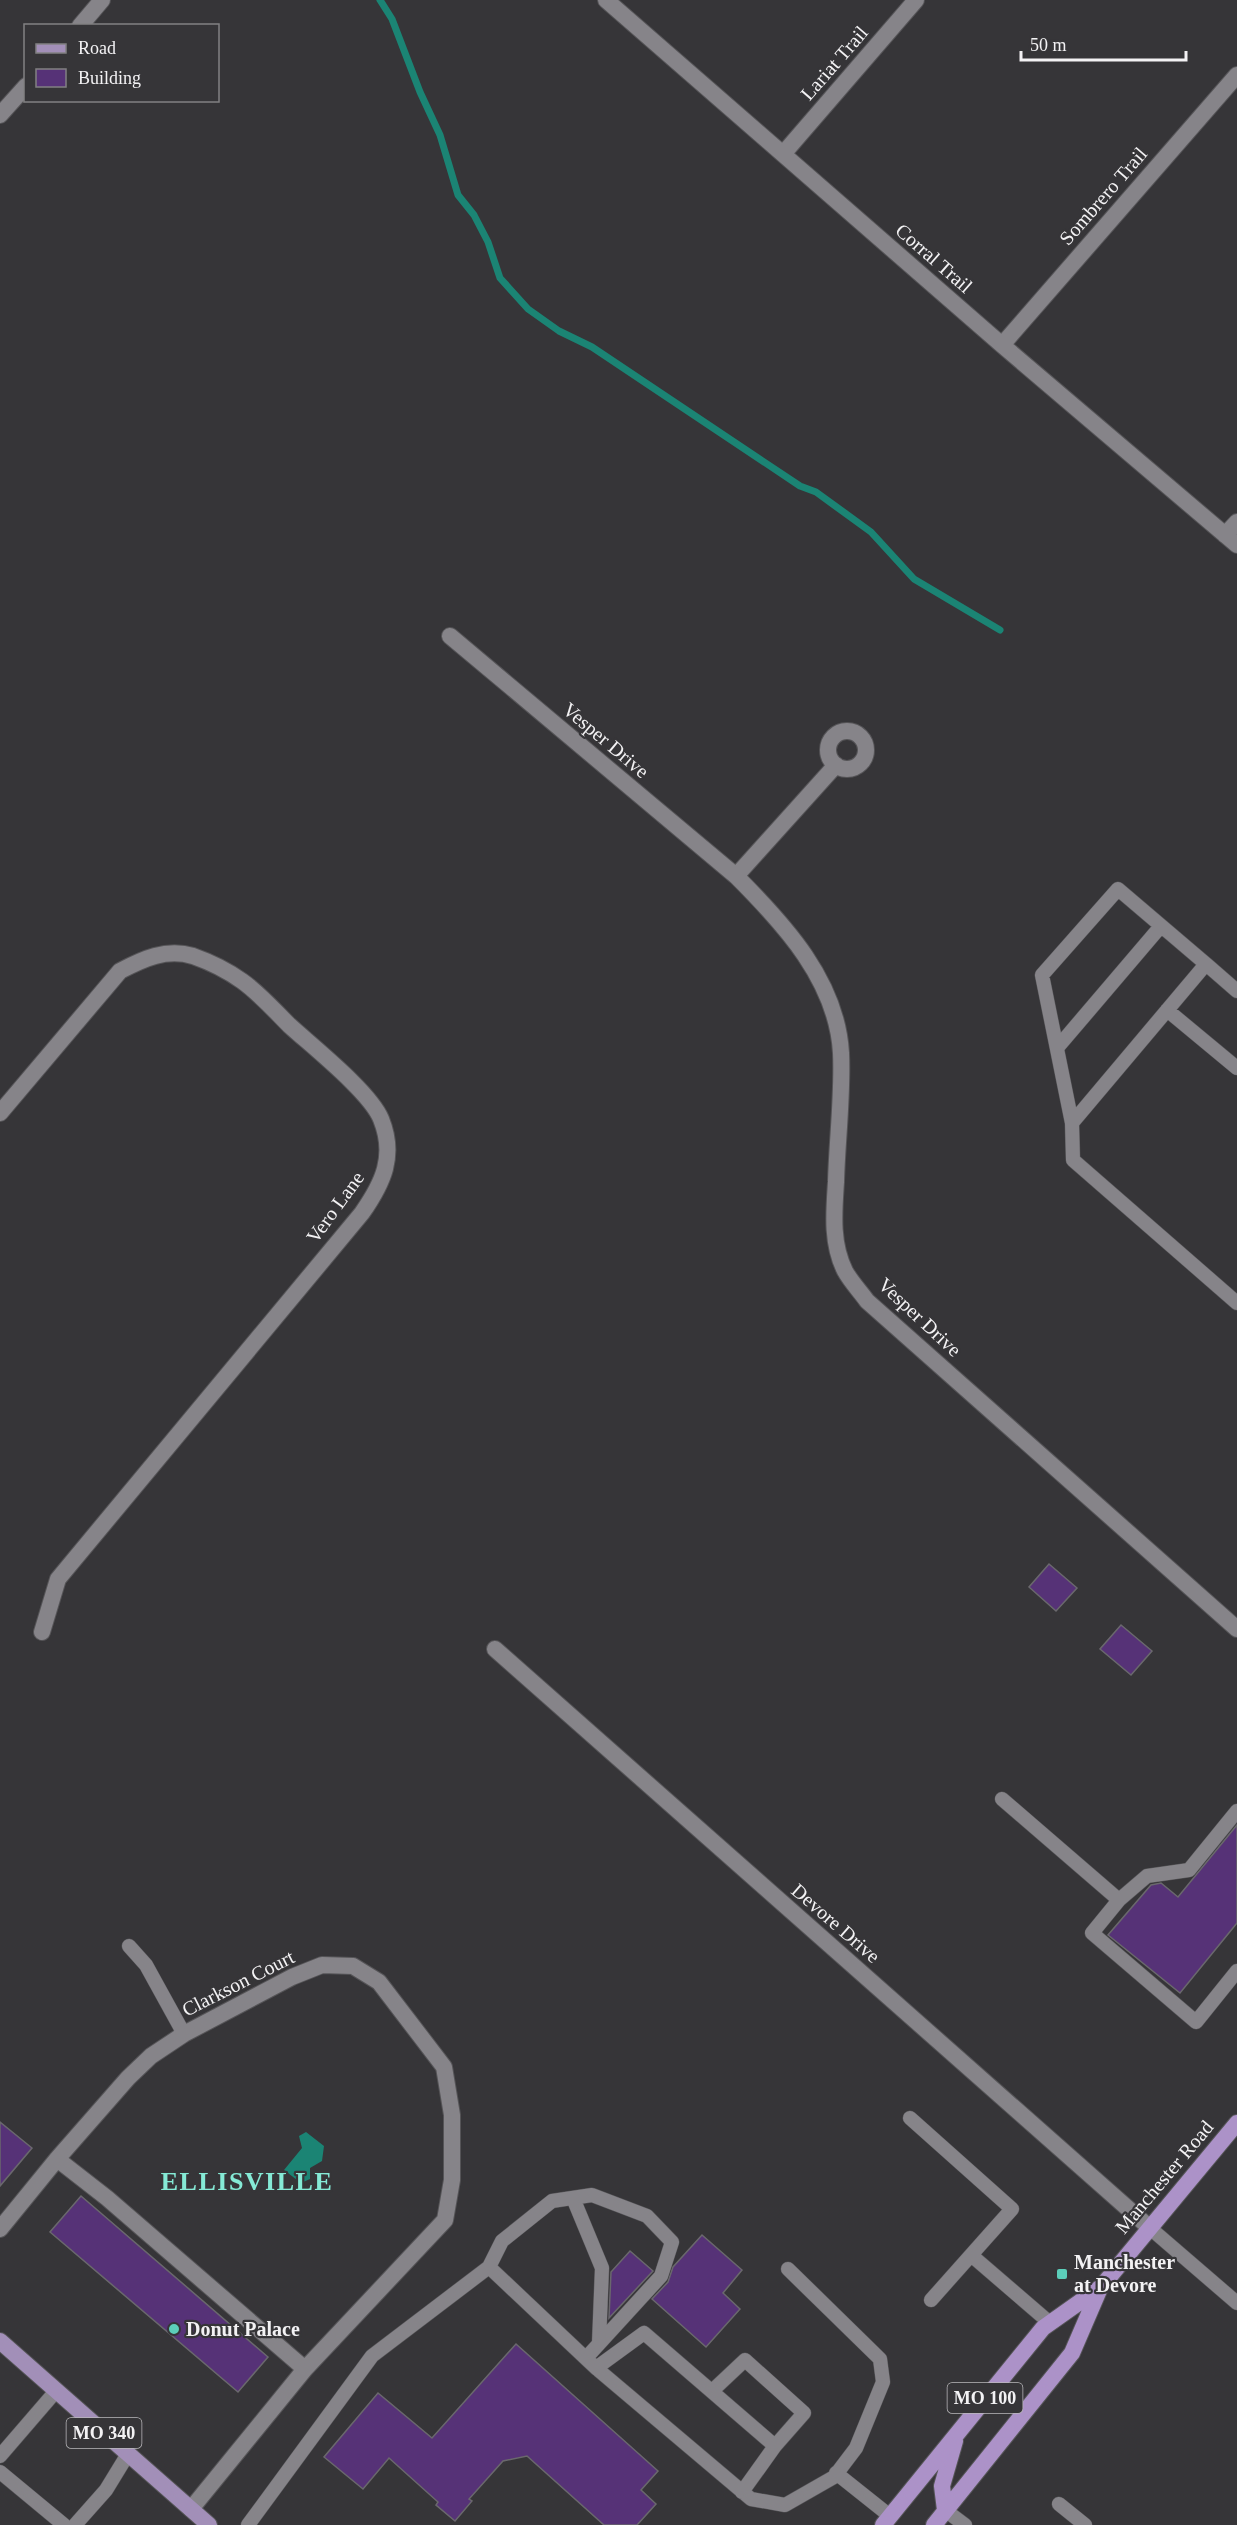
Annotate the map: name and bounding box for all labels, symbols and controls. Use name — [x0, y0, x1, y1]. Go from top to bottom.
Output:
street label: Lariat Trail — [796, 21, 872, 104]
legend — [24, 24, 219, 102]
scale bar — [1021, 24, 1186, 62]
text: 50 m — [1030, 35, 1067, 55]
text: Road — [78, 38, 116, 58]
text: Building — [78, 68, 141, 88]
street label: Sombrero Trail — [1055, 143, 1152, 249]
street label: Corral Trail — [891, 219, 977, 297]
street label: Vesper Drive — [558, 698, 653, 783]
street label: Vero Lane — [302, 1167, 368, 1247]
street label: Vesper Drive — [873, 1273, 966, 1362]
street label: Devore Drive — [787, 1879, 885, 1967]
street label: Clarkson Court — [178, 1945, 298, 2021]
street label: Manchester Road — [1110, 2116, 1218, 2238]
district label: ELLISVILLE — [161, 2167, 333, 2196]
place label: Manchester at Devore — [1074, 2251, 1175, 2296]
marker: Manchester at Devore — [1055, 2267, 1069, 2281]
place label: Donut Palace — [186, 2318, 300, 2340]
marker: Donut Palace — [167, 2322, 181, 2336]
road number: MO 100 — [948, 2383, 1022, 2413]
road number: MO 340 — [66, 2418, 142, 2448]

